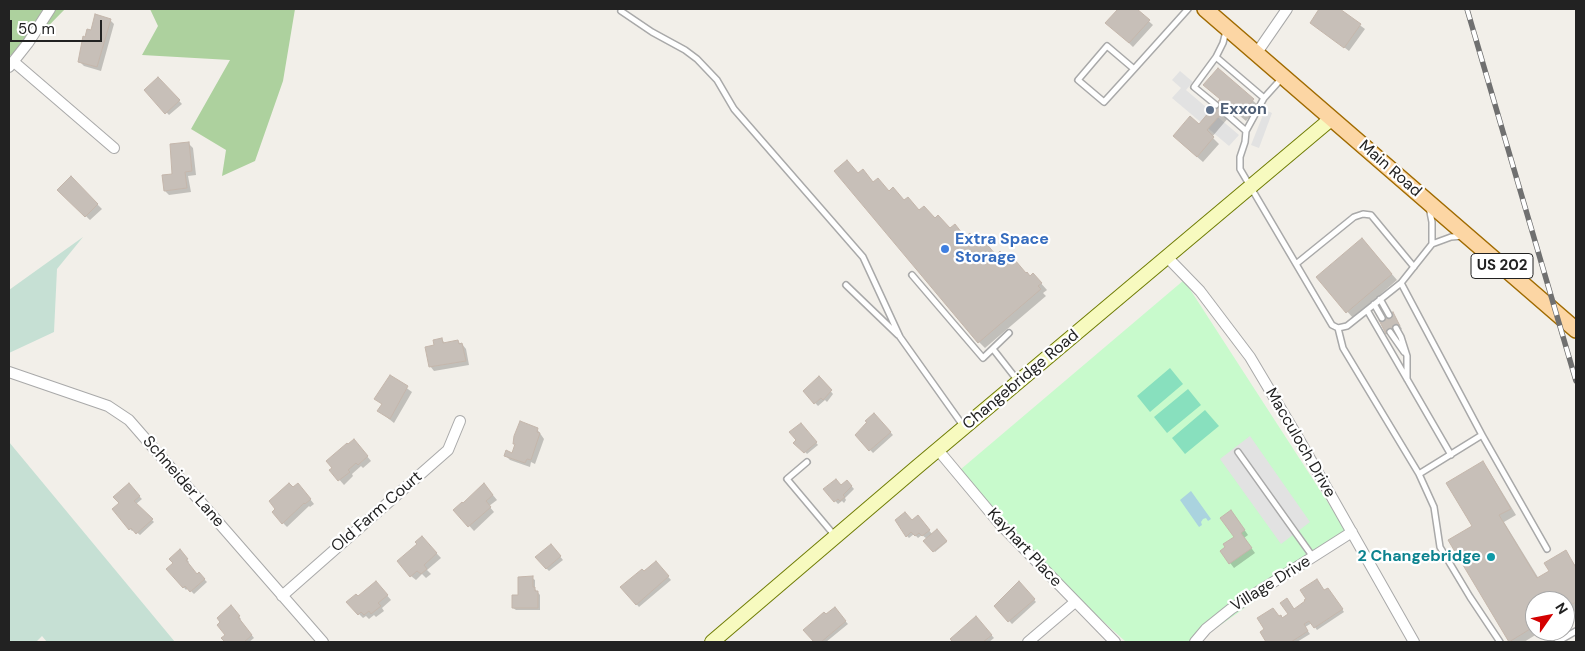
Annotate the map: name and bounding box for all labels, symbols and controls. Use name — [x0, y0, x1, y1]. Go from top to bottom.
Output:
scale bar — [12, 10, 105, 42]
text: 50 m — [18, 19, 55, 39]
place label: Exxon — [1220, 100, 1267, 120]
marker: Exxon — [1204, 104, 1216, 116]
street label: Main Road — [1355, 137, 1425, 201]
place label: Extra Space Storage — [955, 230, 1049, 268]
marker: Extra Space Storage — [939, 243, 951, 255]
road number: US 202 — [1471, 254, 1533, 278]
street label: Changebridge Road — [959, 326, 1083, 434]
street label: Macculoch Drive — [1261, 385, 1339, 501]
street label: Schneider Lane — [138, 433, 228, 531]
street label: Old Farm Court — [328, 467, 426, 557]
street label: Kayhart Place — [983, 505, 1065, 591]
place label: 2 Changebridge — [1357, 547, 1481, 567]
marker: 2 Changebridge — [1485, 551, 1497, 563]
street label: Village Drive — [1228, 552, 1314, 616]
north arrow — [1525, 591, 1575, 641]
text: N — [1551, 599, 1572, 618]

